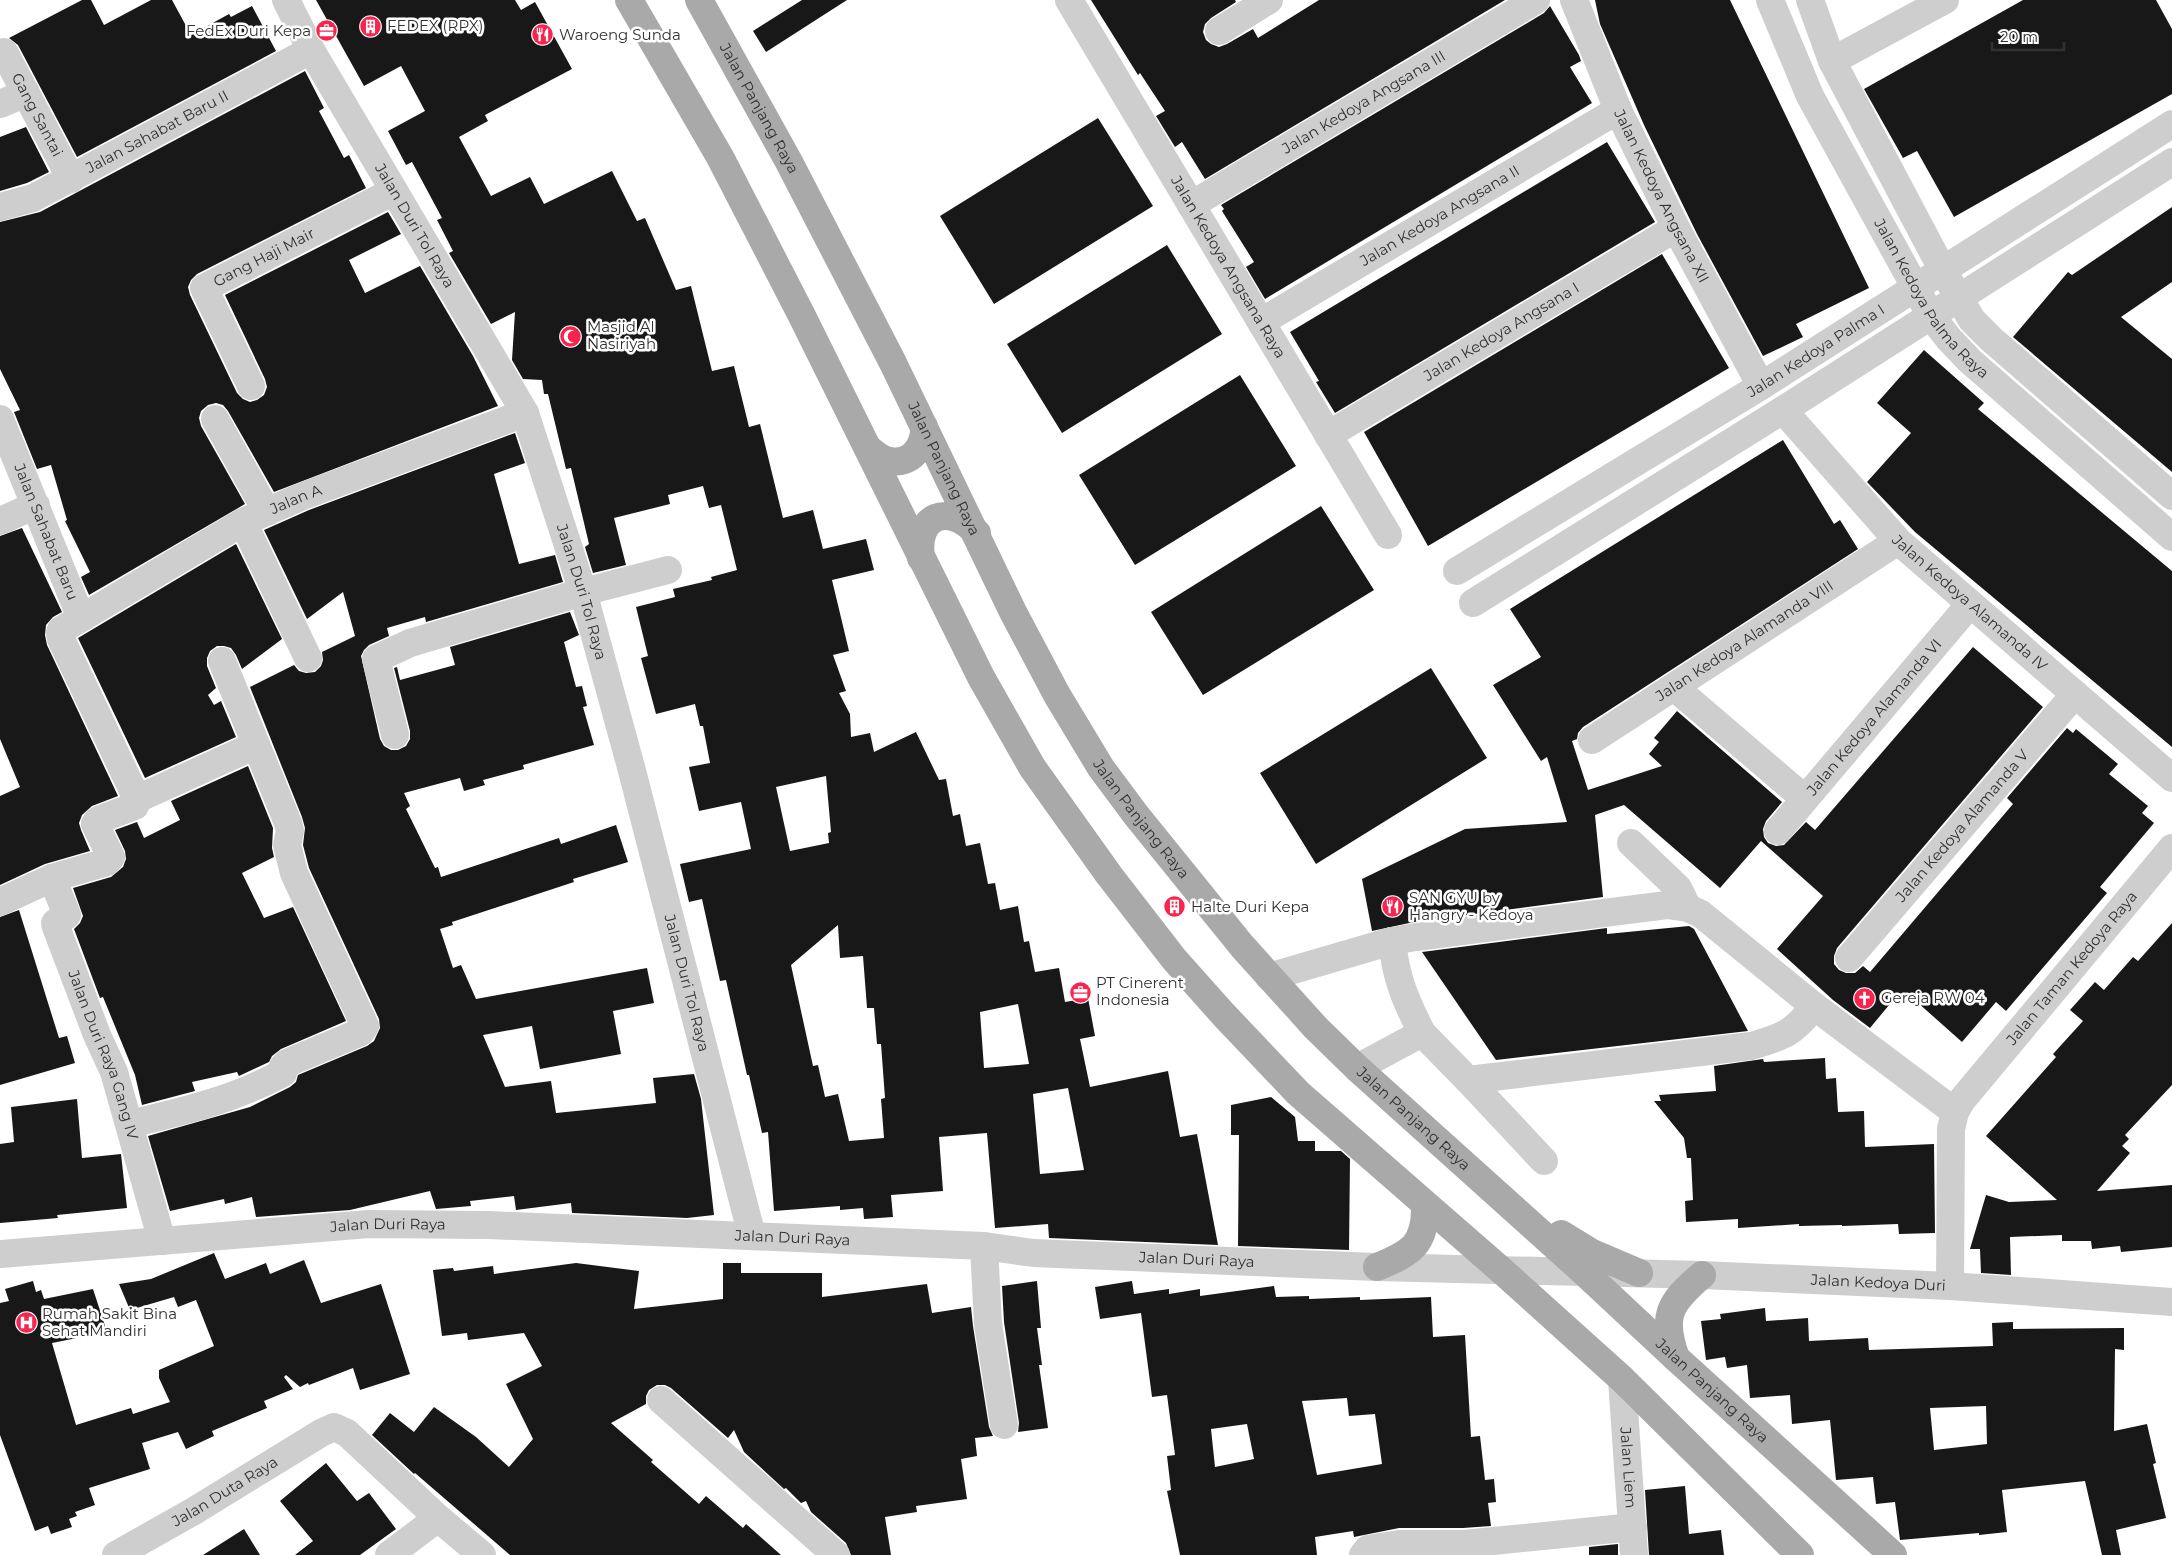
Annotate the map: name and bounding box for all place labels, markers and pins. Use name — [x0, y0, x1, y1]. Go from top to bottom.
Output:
building icon: FEDEX (RPX) — [359, 14, 383, 38]
place label: FEDEX (RPX) — [387, 16, 483, 35]
office icon: FedEx Duri Kepa — [315, 19, 339, 43]
place label: FedEx Duri Kepa — [186, 21, 311, 40]
restaurant icon: Waroeng Sunda — [531, 23, 555, 47]
place label: Waroeng Sunda — [559, 25, 681, 44]
place label: Masjid Al Nasiriyah — [587, 317, 656, 353]
mosque icon: Masjid Al Nasiriyah — [559, 324, 583, 348]
place label: SAN GYU by Hangry - Kedoya — [1409, 888, 1534, 924]
building icon: Halte Duri Kepa — [1163, 895, 1187, 919]
restaurant icon: SAN GYU by Hangry - Kedoya — [1381, 895, 1405, 919]
place label: Halte Duri Kepa — [1191, 897, 1309, 916]
place label: PT Cinerent Indonesia — [1096, 973, 1184, 1009]
office icon: PT Cinerent Indonesia — [1068, 980, 1092, 1004]
church icon: Gereja RW 04 — [1853, 986, 1877, 1010]
place label: Gereja RW 04 — [1881, 988, 1985, 1007]
place label: Rumah Sakit Bina Sehat Mandiri — [42, 1304, 177, 1340]
hospital icon: Rumah Sakit Bina Sehat Mandiri — [14, 1311, 38, 1335]

